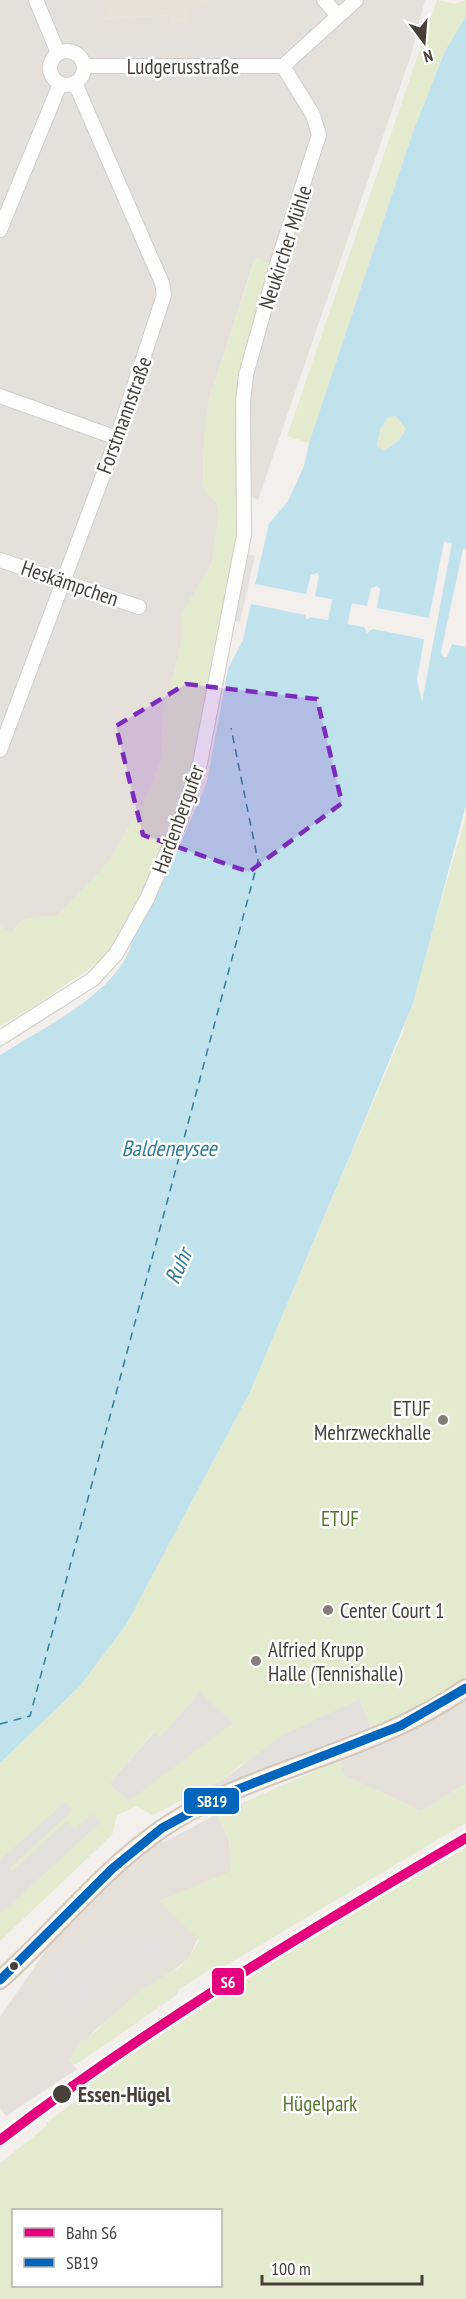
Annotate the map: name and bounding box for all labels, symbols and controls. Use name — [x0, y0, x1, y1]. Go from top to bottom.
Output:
north arrow — [394, 12, 454, 72]
text: N — [421, 46, 435, 67]
street label: Ludgerusstraße — [127, 53, 239, 80]
street label: Neukircher Mühle — [252, 182, 318, 312]
street label: Forstmannstraße — [90, 353, 158, 477]
street label: Heskämpchen — [18, 554, 122, 612]
street label: Hardenbergufer — [146, 761, 210, 877]
water label: Baldeneysee — [122, 1134, 218, 1162]
water label: Ruhr — [158, 1241, 199, 1288]
place label: ETUF Mehrzweckhalle — [314, 1395, 431, 1446]
marker: ETUF Mehrzweckhalle — [436, 1413, 450, 1427]
park label: ETUF — [321, 1505, 359, 1532]
place label: Center Court 1 — [340, 1597, 445, 1624]
marker: Center Court 1 — [321, 1603, 335, 1617]
place label: Alfried Krupp Halle (Tennishalle) — [268, 1636, 403, 1687]
marker: Alfried Krupp Halle (Tennishalle) — [249, 1654, 263, 1668]
line badge: SB19 — [183, 1787, 240, 1815]
text: SB19 — [197, 1791, 227, 1811]
unlabelled marker — [8, 1960, 20, 1972]
line badge: S6 — [211, 1967, 245, 1996]
text: S6 — [221, 1972, 236, 1992]
place label: Essen-Hügel — [78, 2081, 171, 2108]
marker: Essen-Hügel — [51, 2083, 73, 2105]
park label: Hügelpark — [283, 2090, 357, 2117]
legend — [12, 2209, 222, 2287]
text: Bahn S6 — [66, 2221, 117, 2244]
scale bar — [262, 2248, 422, 2286]
text: SB19 — [66, 2251, 98, 2274]
text: 100 m — [271, 2257, 311, 2280]

